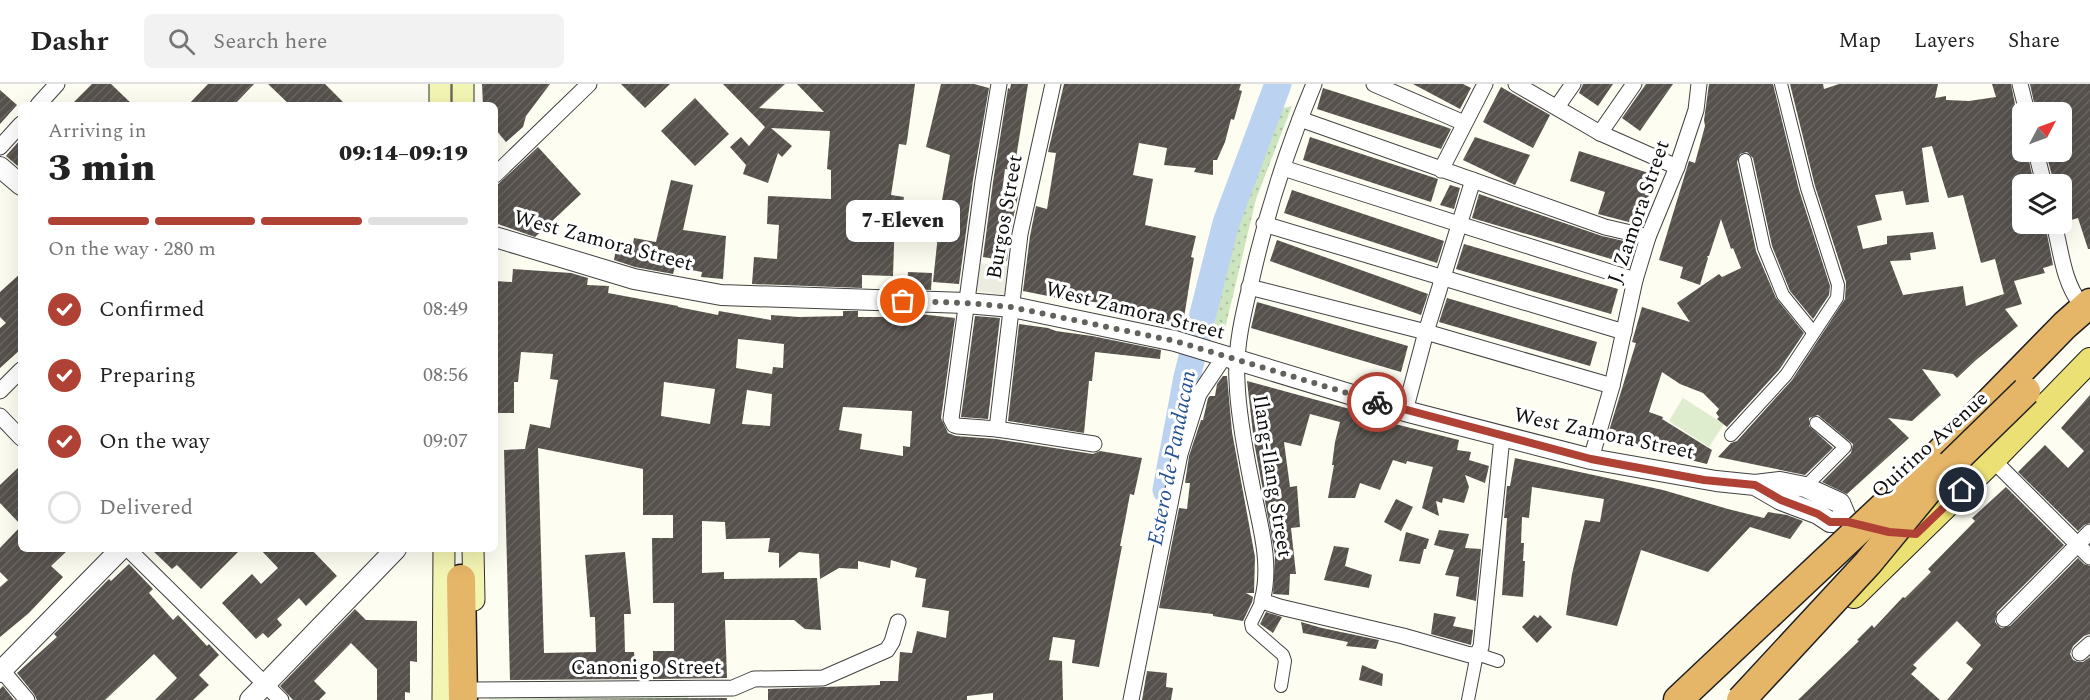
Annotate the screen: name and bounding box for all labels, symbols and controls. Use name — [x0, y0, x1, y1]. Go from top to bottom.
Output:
search box — [144, 14, 564, 68]
text: Dashr — [30, 20, 108, 63]
icon: search — [165, 25, 198, 58]
text: Search here — [213, 25, 327, 58]
text: Map — [1839, 25, 1881, 57]
text: Layers — [1914, 25, 1975, 57]
text: Share — [2008, 25, 2060, 57]
north arrow — [2012, 102, 2072, 162]
map controls — [2012, 102, 2072, 234]
text: Arriving in — [48, 116, 146, 146]
street label: J. Zamora Street — [1599, 136, 1679, 288]
text: 09:14–09:19 — [339, 137, 468, 170]
text: 3 min — [48, 139, 156, 198]
street label: Burgos Street — [978, 152, 1032, 282]
button: layers — [2012, 174, 2072, 234]
callout: 7-Eleven — [846, 199, 960, 241]
street label: West Zamora Street — [510, 202, 696, 280]
text: 7-Eleven — [862, 206, 944, 236]
text: On the way · 280 m — [48, 234, 216, 264]
street label: West Zamora Street — [1042, 273, 1228, 349]
pin — [877, 275, 928, 326]
icon: bag — [886, 284, 919, 317]
icon: check — [48, 293, 81, 326]
text: Confirmed — [99, 293, 205, 326]
text: 08:49 — [423, 294, 468, 324]
icon: check — [48, 359, 81, 392]
text: Preparing — [99, 359, 196, 392]
text: 08:56 — [423, 360, 468, 390]
water label: Estero de Pandacan — [1139, 367, 1205, 548]
courier — [1347, 372, 1407, 432]
street label: Quirino Avenue — [1864, 383, 1996, 507]
icon: bike — [1361, 386, 1394, 419]
street label: Ilang-Ilang Street — [1243, 392, 1301, 560]
street label: West Zamora Street — [1511, 399, 1697, 469]
icon: check — [48, 425, 81, 458]
text: On the way — [99, 425, 210, 458]
text: 09:07 — [423, 426, 468, 456]
pin — [1936, 464, 1987, 515]
icon: home — [1945, 473, 1978, 506]
text: Delivered — [99, 491, 193, 524]
street label: Canonigo Street — [571, 652, 721, 684]

